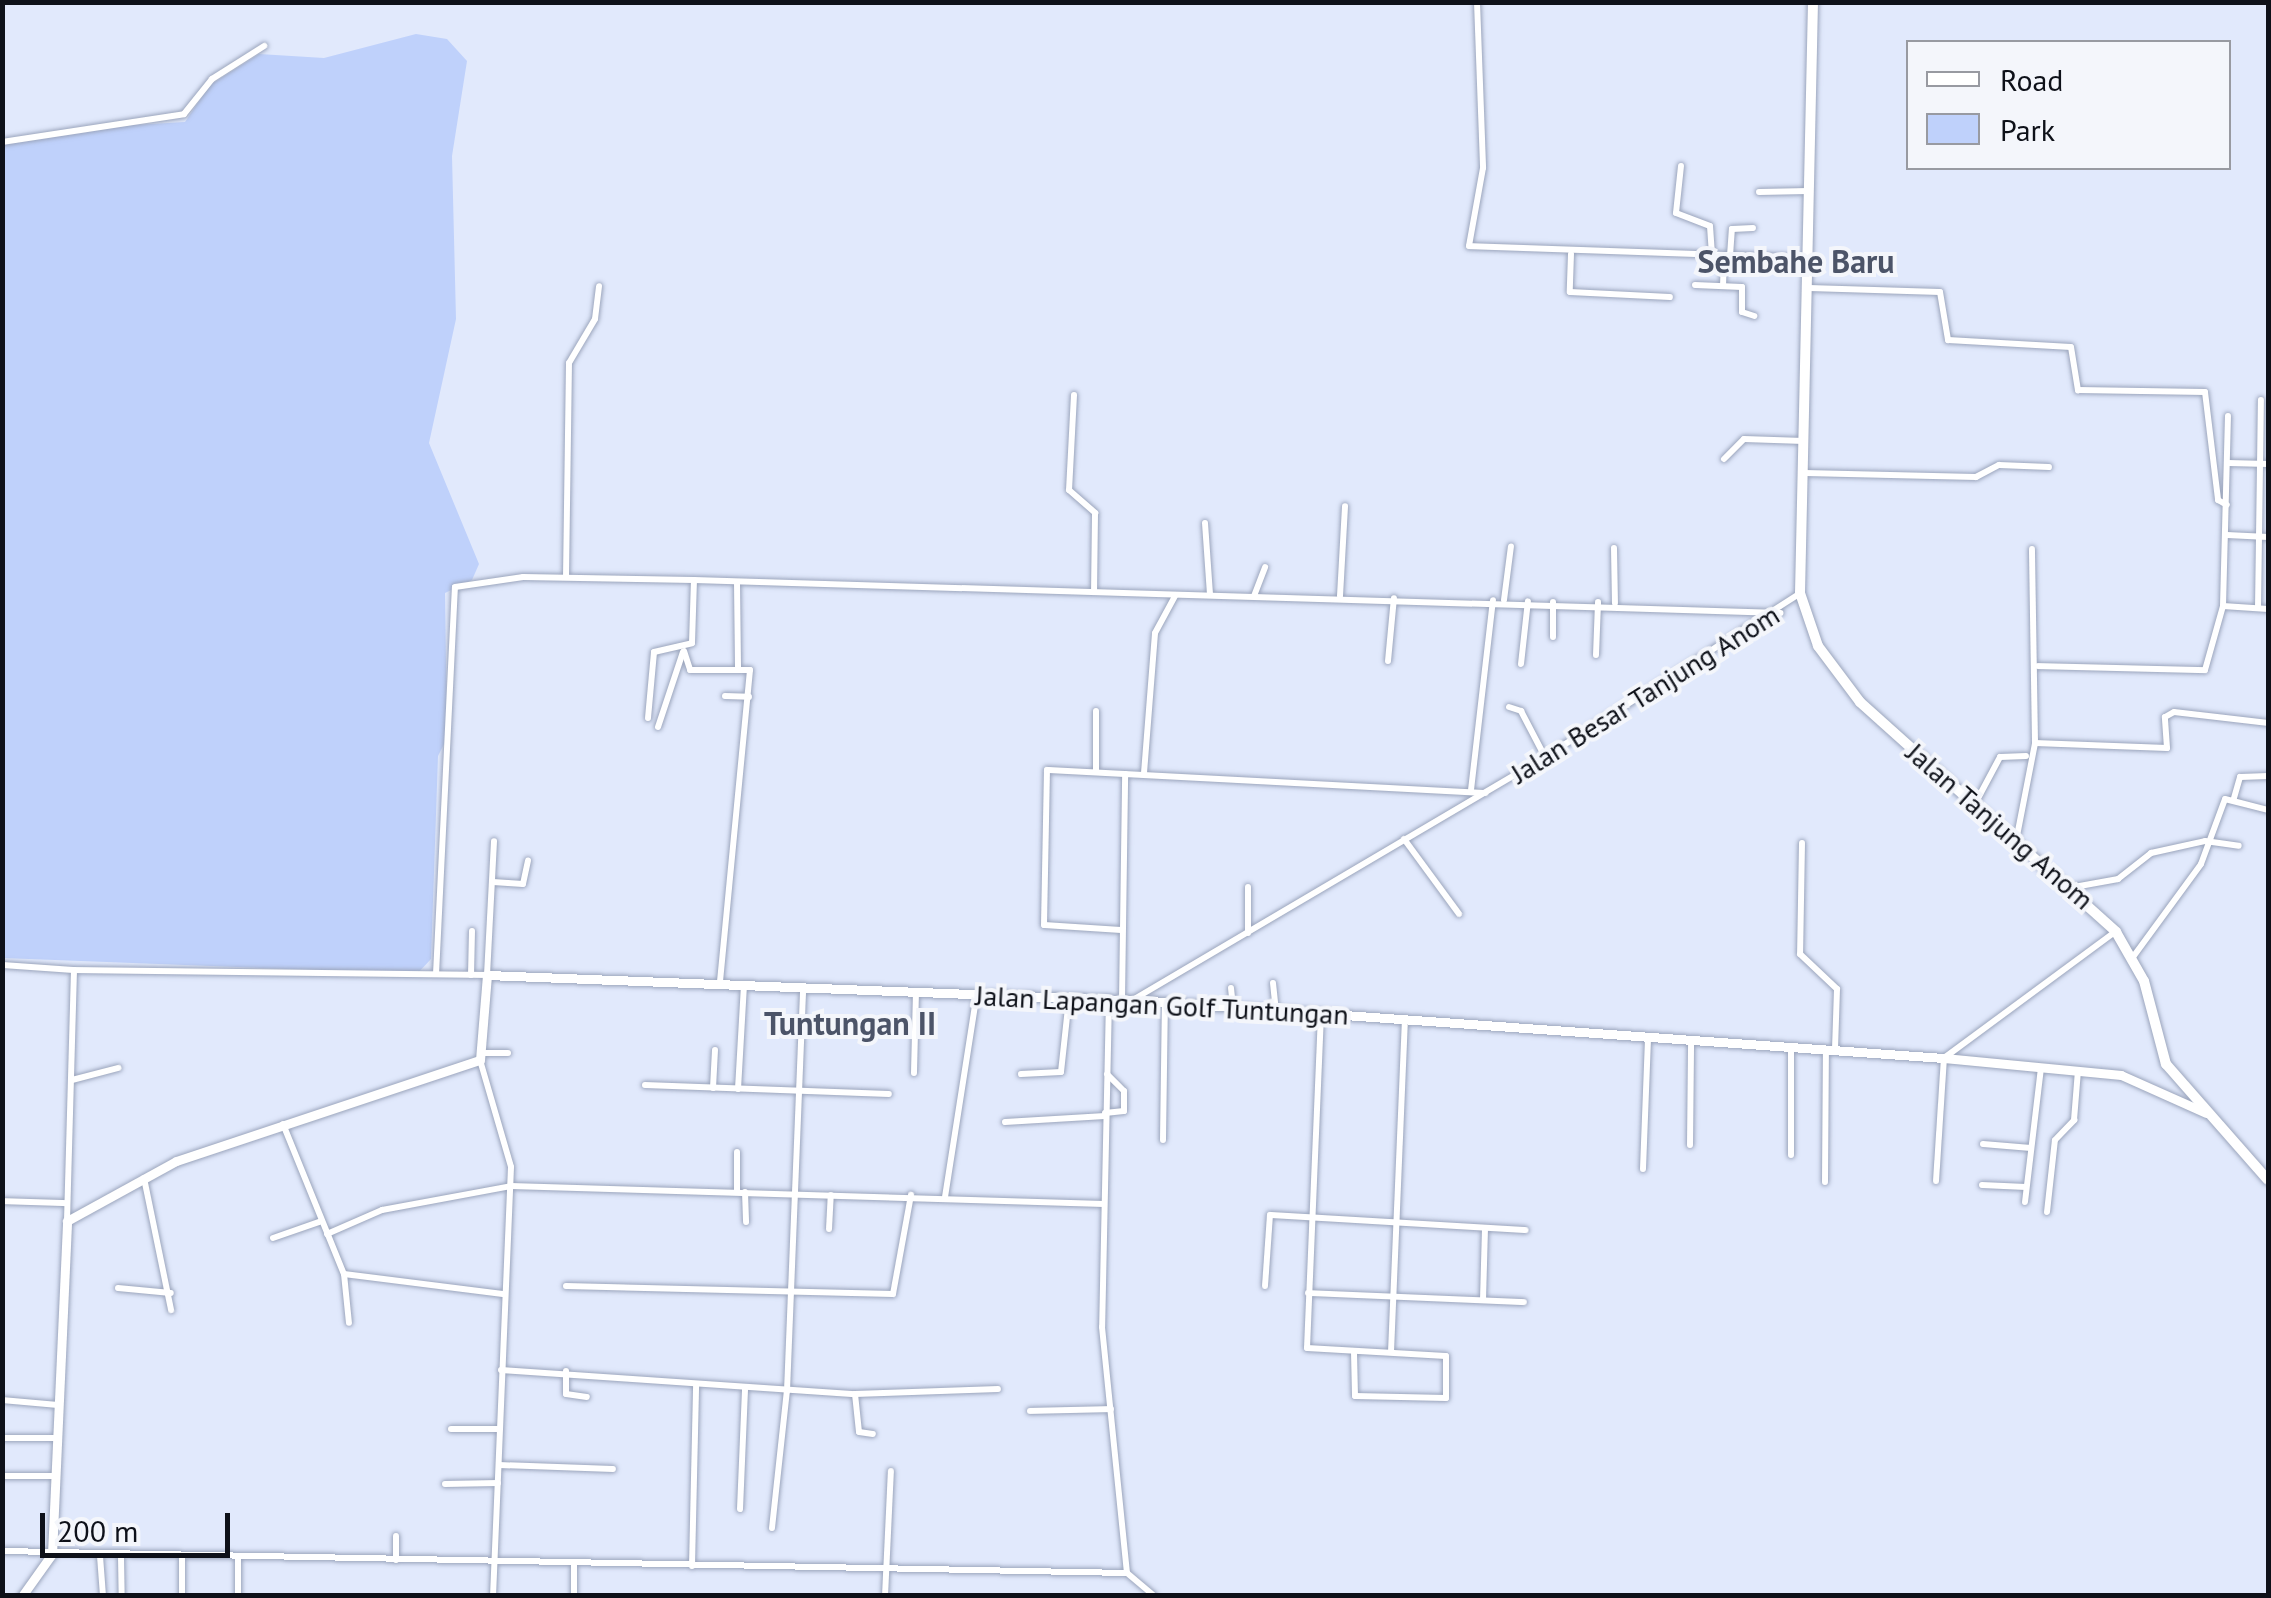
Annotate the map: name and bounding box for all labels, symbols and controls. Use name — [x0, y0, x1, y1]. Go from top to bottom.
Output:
legend — [1906, 40, 2231, 170]
text: Road — [2000, 60, 2064, 99]
text: Park — [2000, 110, 2055, 149]
district label: Sembahe Baru — [1697, 242, 1895, 280]
street label: Jalan Besar Tanjung Anom — [1504, 597, 1786, 791]
street label: Jalan Tanjung Anom — [1899, 735, 2101, 917]
street label: Jalan Lapangan Golf Tuntungan — [974, 978, 1350, 1032]
district label: Tuntungan II — [764, 1004, 936, 1042]
scale bar — [45, 1493, 235, 1555]
text: 200 m — [57, 1511, 138, 1550]

